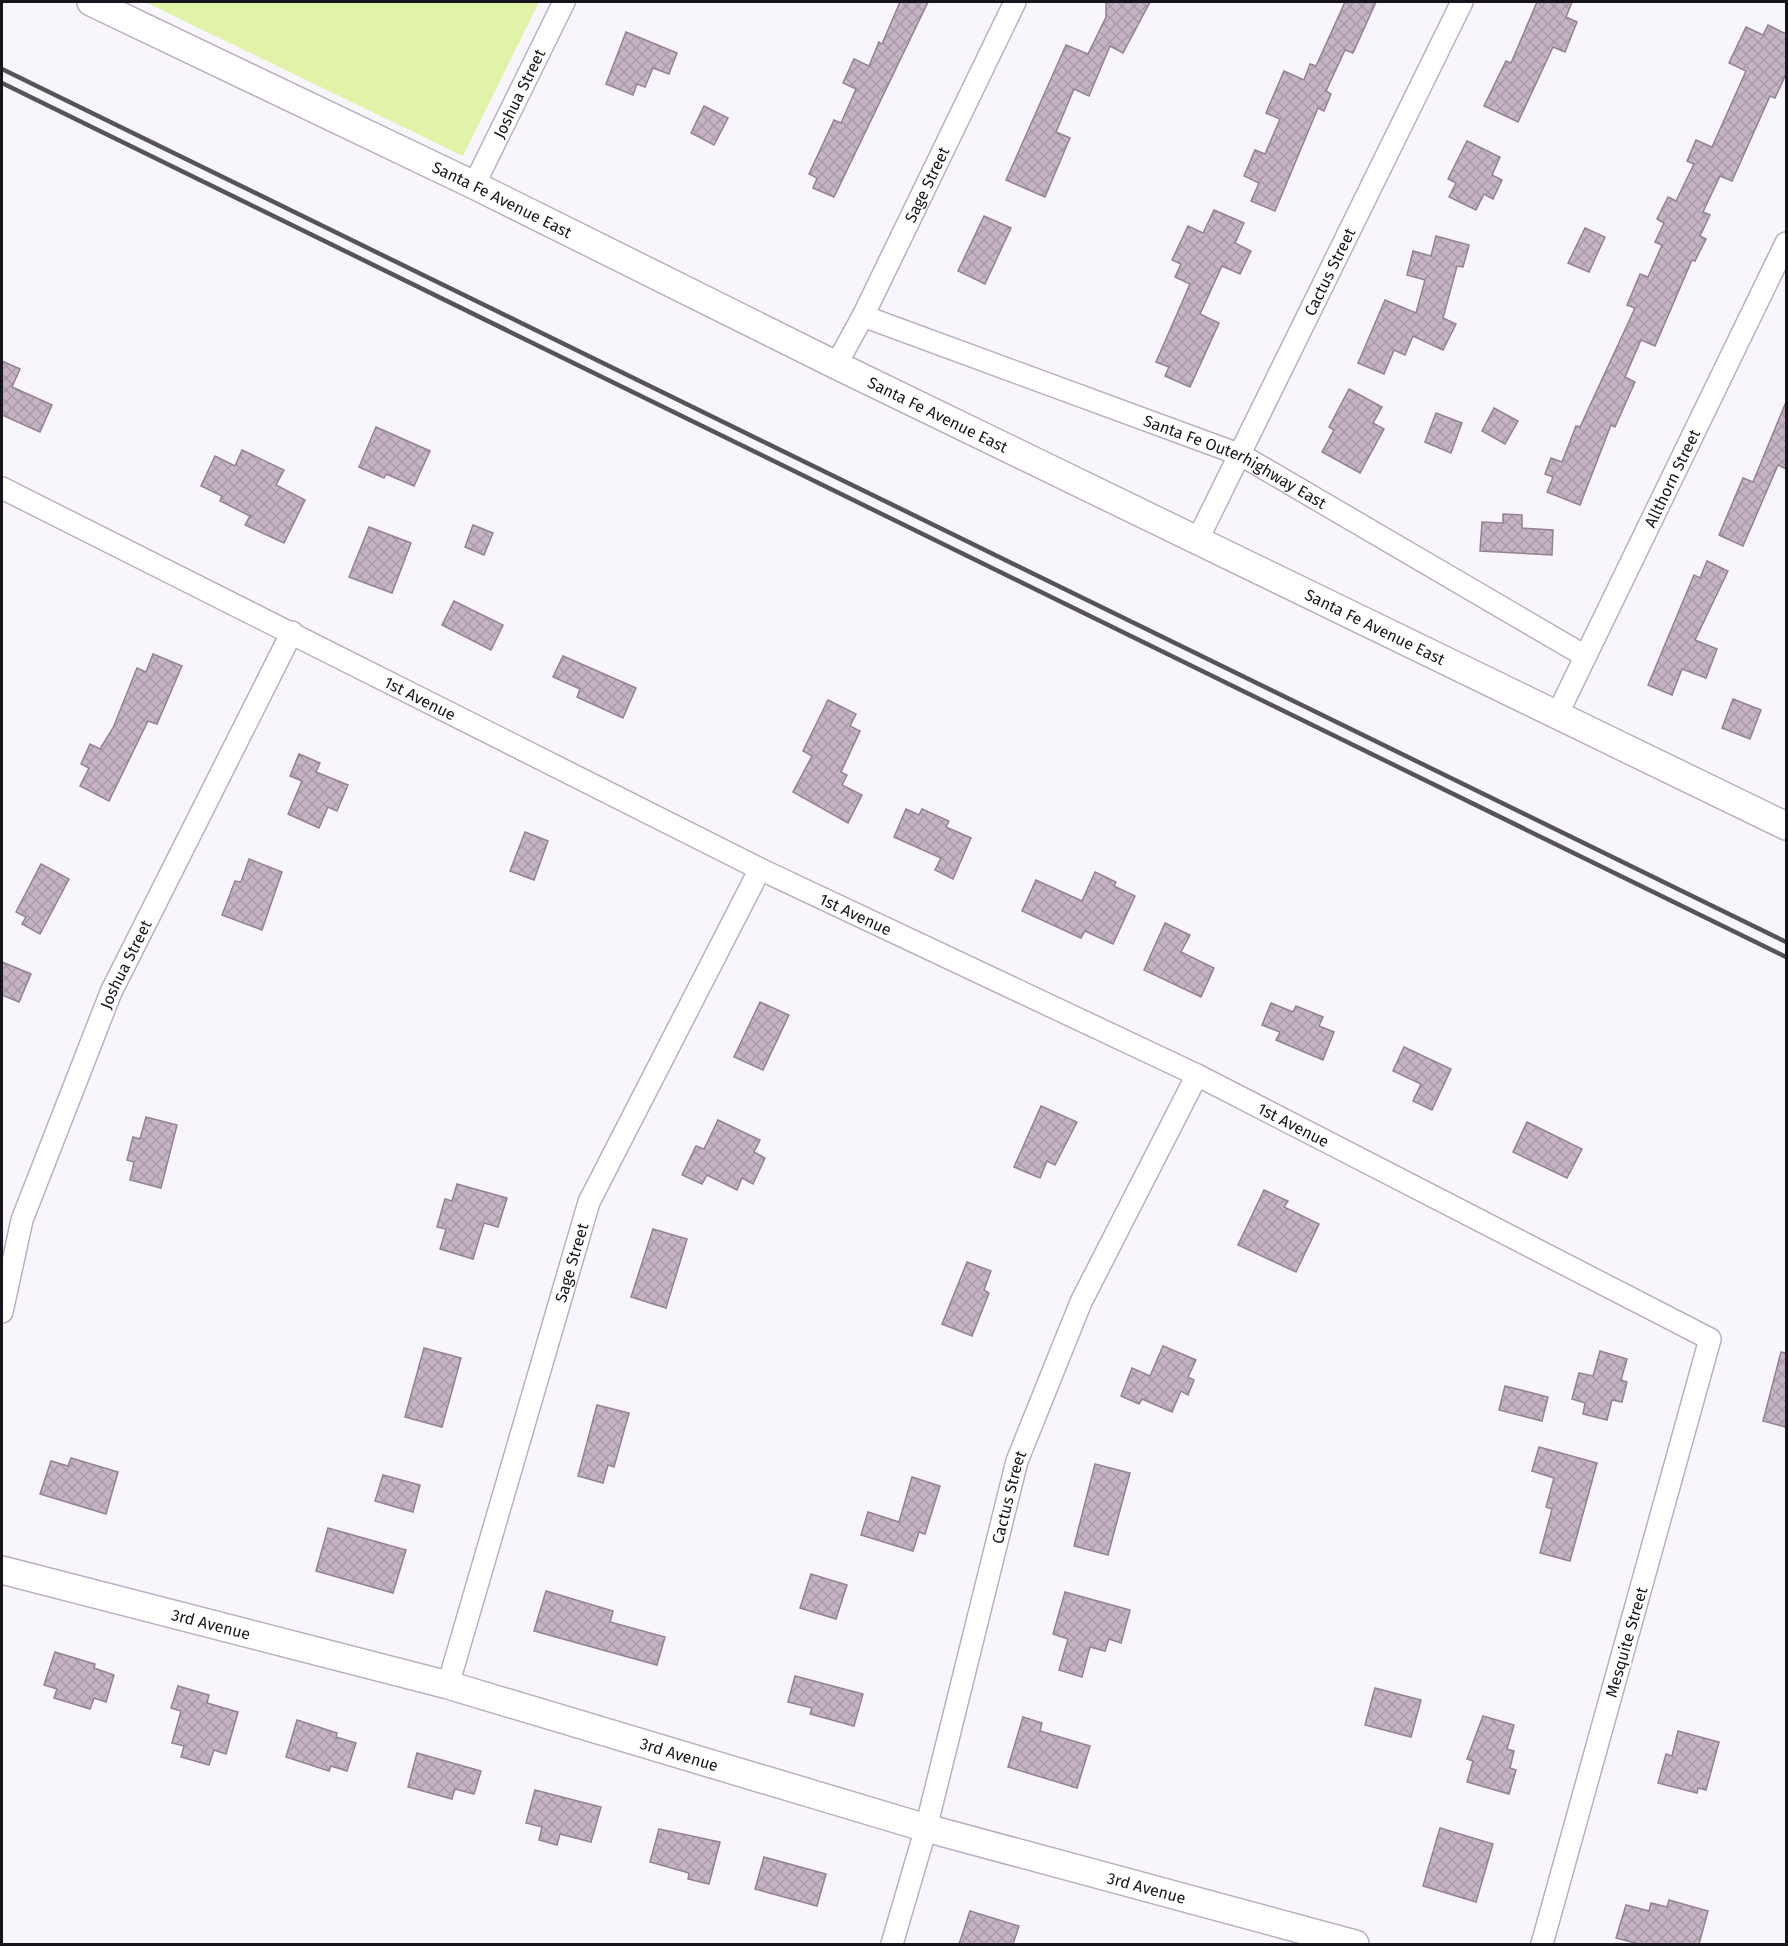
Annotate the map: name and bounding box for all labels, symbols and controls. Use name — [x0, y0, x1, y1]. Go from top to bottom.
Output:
street label: Joshua Street — [490, 46, 549, 141]
street label: Sage Street — [901, 144, 954, 226]
street label: Santa Fe Avenue East — [429, 157, 575, 242]
street label: Cactus Street — [1300, 225, 1359, 319]
street label: Santa Fe Avenue East — [865, 373, 1011, 457]
street label: Santa Fe Outerhighway East — [1141, 411, 1330, 513]
street label: Allthorn Street — [1641, 426, 1704, 530]
street label: Santa Fe Avenue East — [1302, 585, 1448, 669]
street label: 1st Avenue — [381, 673, 459, 725]
street label: 1st Avenue — [816, 889, 894, 940]
street label: Joshua Street — [96, 917, 156, 1012]
street label: 1st Avenue — [1254, 1099, 1332, 1151]
street label: Sage Street — [551, 1221, 592, 1305]
street label: Cactus Street — [988, 1447, 1030, 1546]
street label: Mesquite Street — [1602, 1585, 1651, 1700]
street label: 3rd Avenue — [170, 1605, 252, 1644]
street label: 3rd Avenue — [638, 1734, 721, 1775]
street label: 3rd Avenue — [1105, 1868, 1188, 1908]

